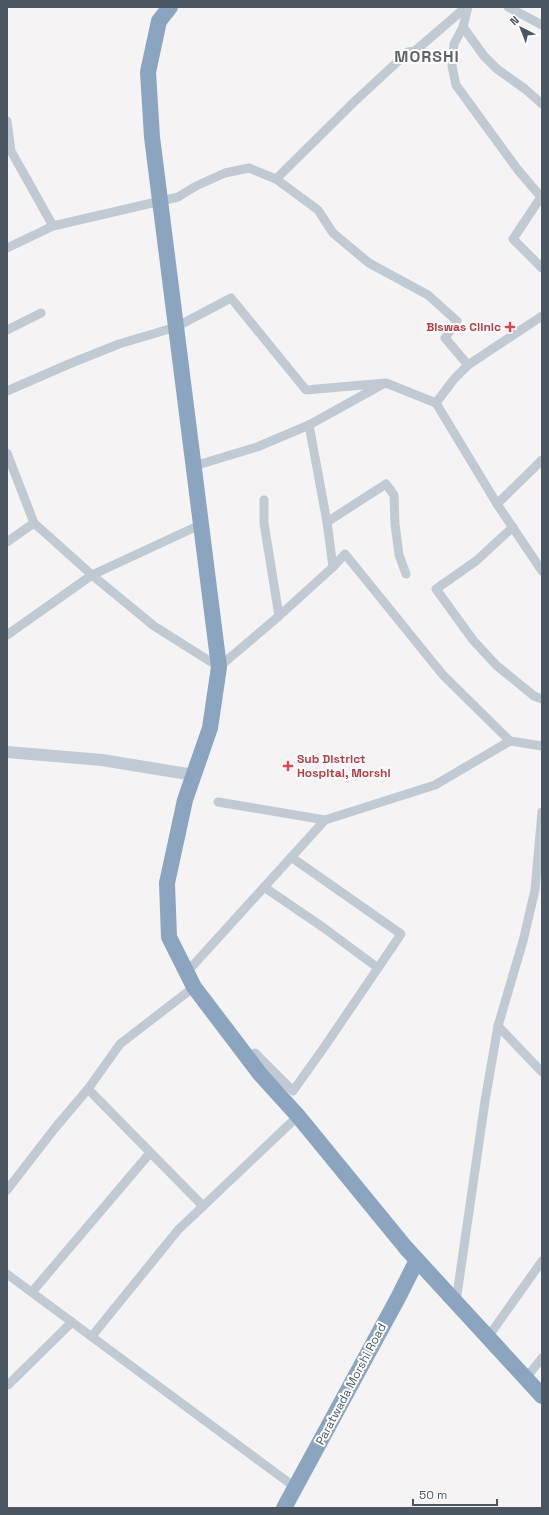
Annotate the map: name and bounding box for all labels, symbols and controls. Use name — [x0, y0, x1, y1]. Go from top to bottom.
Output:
north arrow — [501, 8, 541, 48]
text: N — [507, 13, 522, 28]
district label: MORSHI — [394, 46, 460, 67]
place label: Biswas Clinic — [426, 319, 501, 335]
marker: Biswas Clinic — [504, 321, 516, 333]
place label: Sub District Hospital, Morshi — [297, 751, 391, 781]
marker: Sub District Hospital, Morshi — [282, 760, 294, 772]
street label: Paratwada Morshi Road — [312, 1320, 390, 1448]
scale bar — [413, 1481, 497, 1507]
text: 50 m — [419, 1487, 447, 1503]

